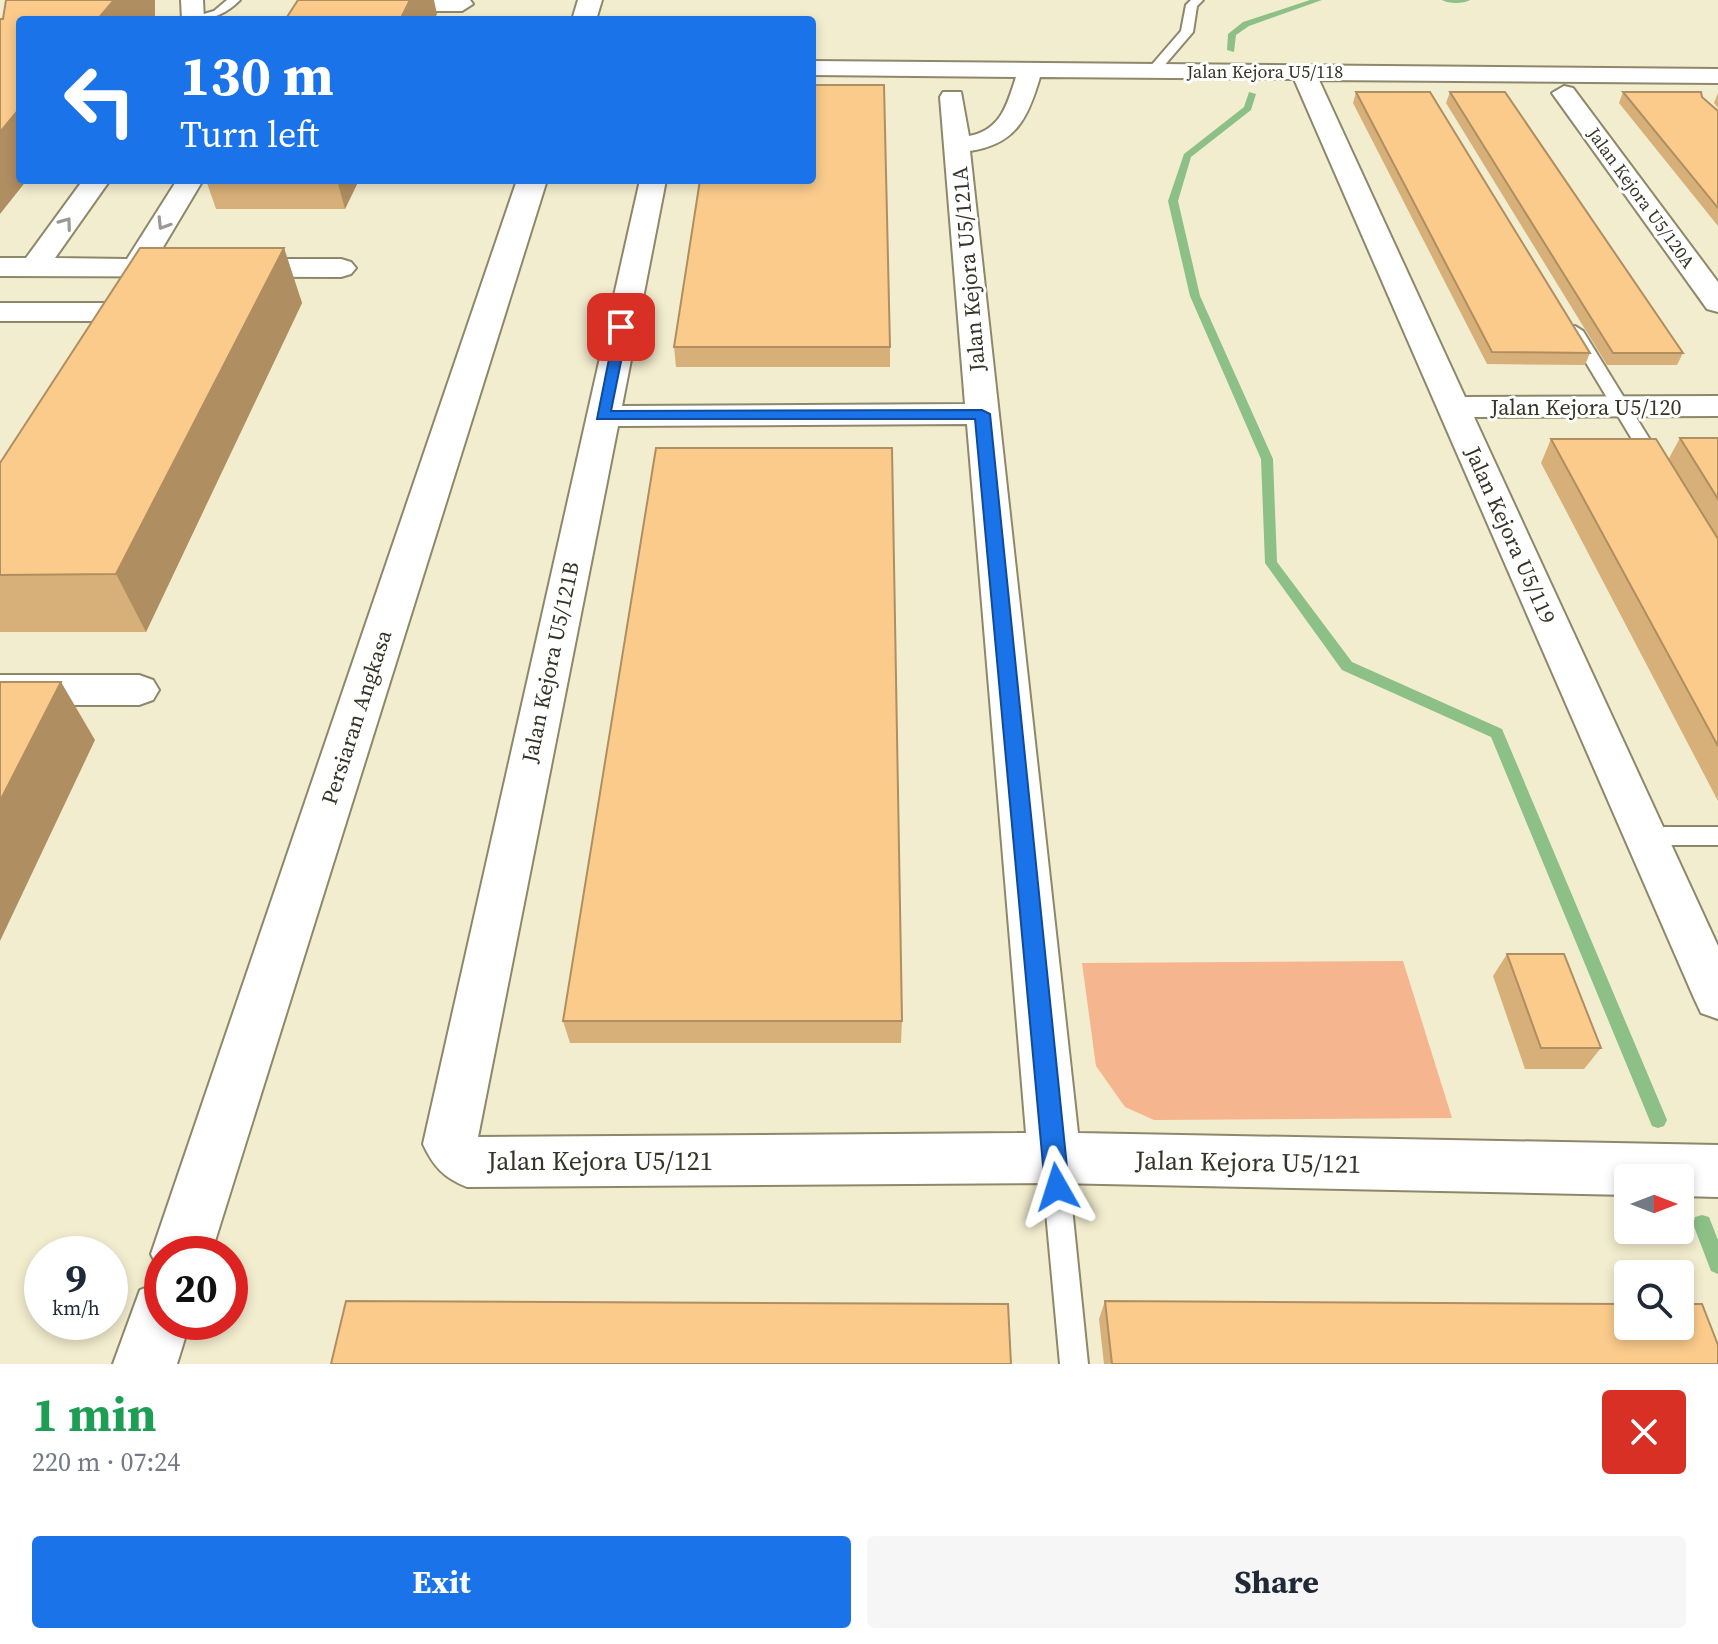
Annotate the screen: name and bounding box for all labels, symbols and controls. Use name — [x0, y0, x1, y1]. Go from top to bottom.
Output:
text: 130 m — [180, 37, 334, 114]
icon: left — [48, 48, 152, 152]
street label: Jalan Kejora U5/118 — [1186, 59, 1343, 84]
text: Turn left — [180, 110, 319, 159]
street label: Jalan Kejora U5/120A — [1581, 121, 1701, 273]
street label: Jalan Kejora U5/121A — [944, 165, 992, 374]
one-way arrow — [157, 215, 172, 230]
one-way arrow — [56, 218, 71, 232]
pin — [587, 293, 655, 361]
icon: arrive — [599, 305, 643, 349]
street label: Jalan Kejora U5/120 — [1489, 392, 1682, 422]
street label: Jalan Kejora U5/119 — [1458, 441, 1564, 628]
street label: Jalan Kejora U5/121B — [514, 559, 586, 766]
street label: Persiaran Angkasa — [314, 625, 399, 808]
street label: Jalan Kejora U5/121 — [1134, 1142, 1361, 1182]
street label: Jalan Kejora U5/121 — [486, 1143, 713, 1179]
position arrow — [1015, 1145, 1099, 1229]
north arrow — [1614, 1164, 1694, 1244]
map controls — [1614, 1164, 1694, 1340]
speed limit sign: 20 — [144, 1236, 248, 1340]
text: 9 — [65, 1251, 87, 1305]
button: search — [1614, 1260, 1694, 1340]
text: km/h — [52, 1294, 100, 1322]
text: 1 min — [32, 1381, 157, 1447]
button: close — [1602, 1390, 1686, 1474]
text: 220 m · 07:24 — [32, 1444, 180, 1480]
button: Exit — [32, 1536, 851, 1628]
button: Share — [867, 1536, 1686, 1628]

